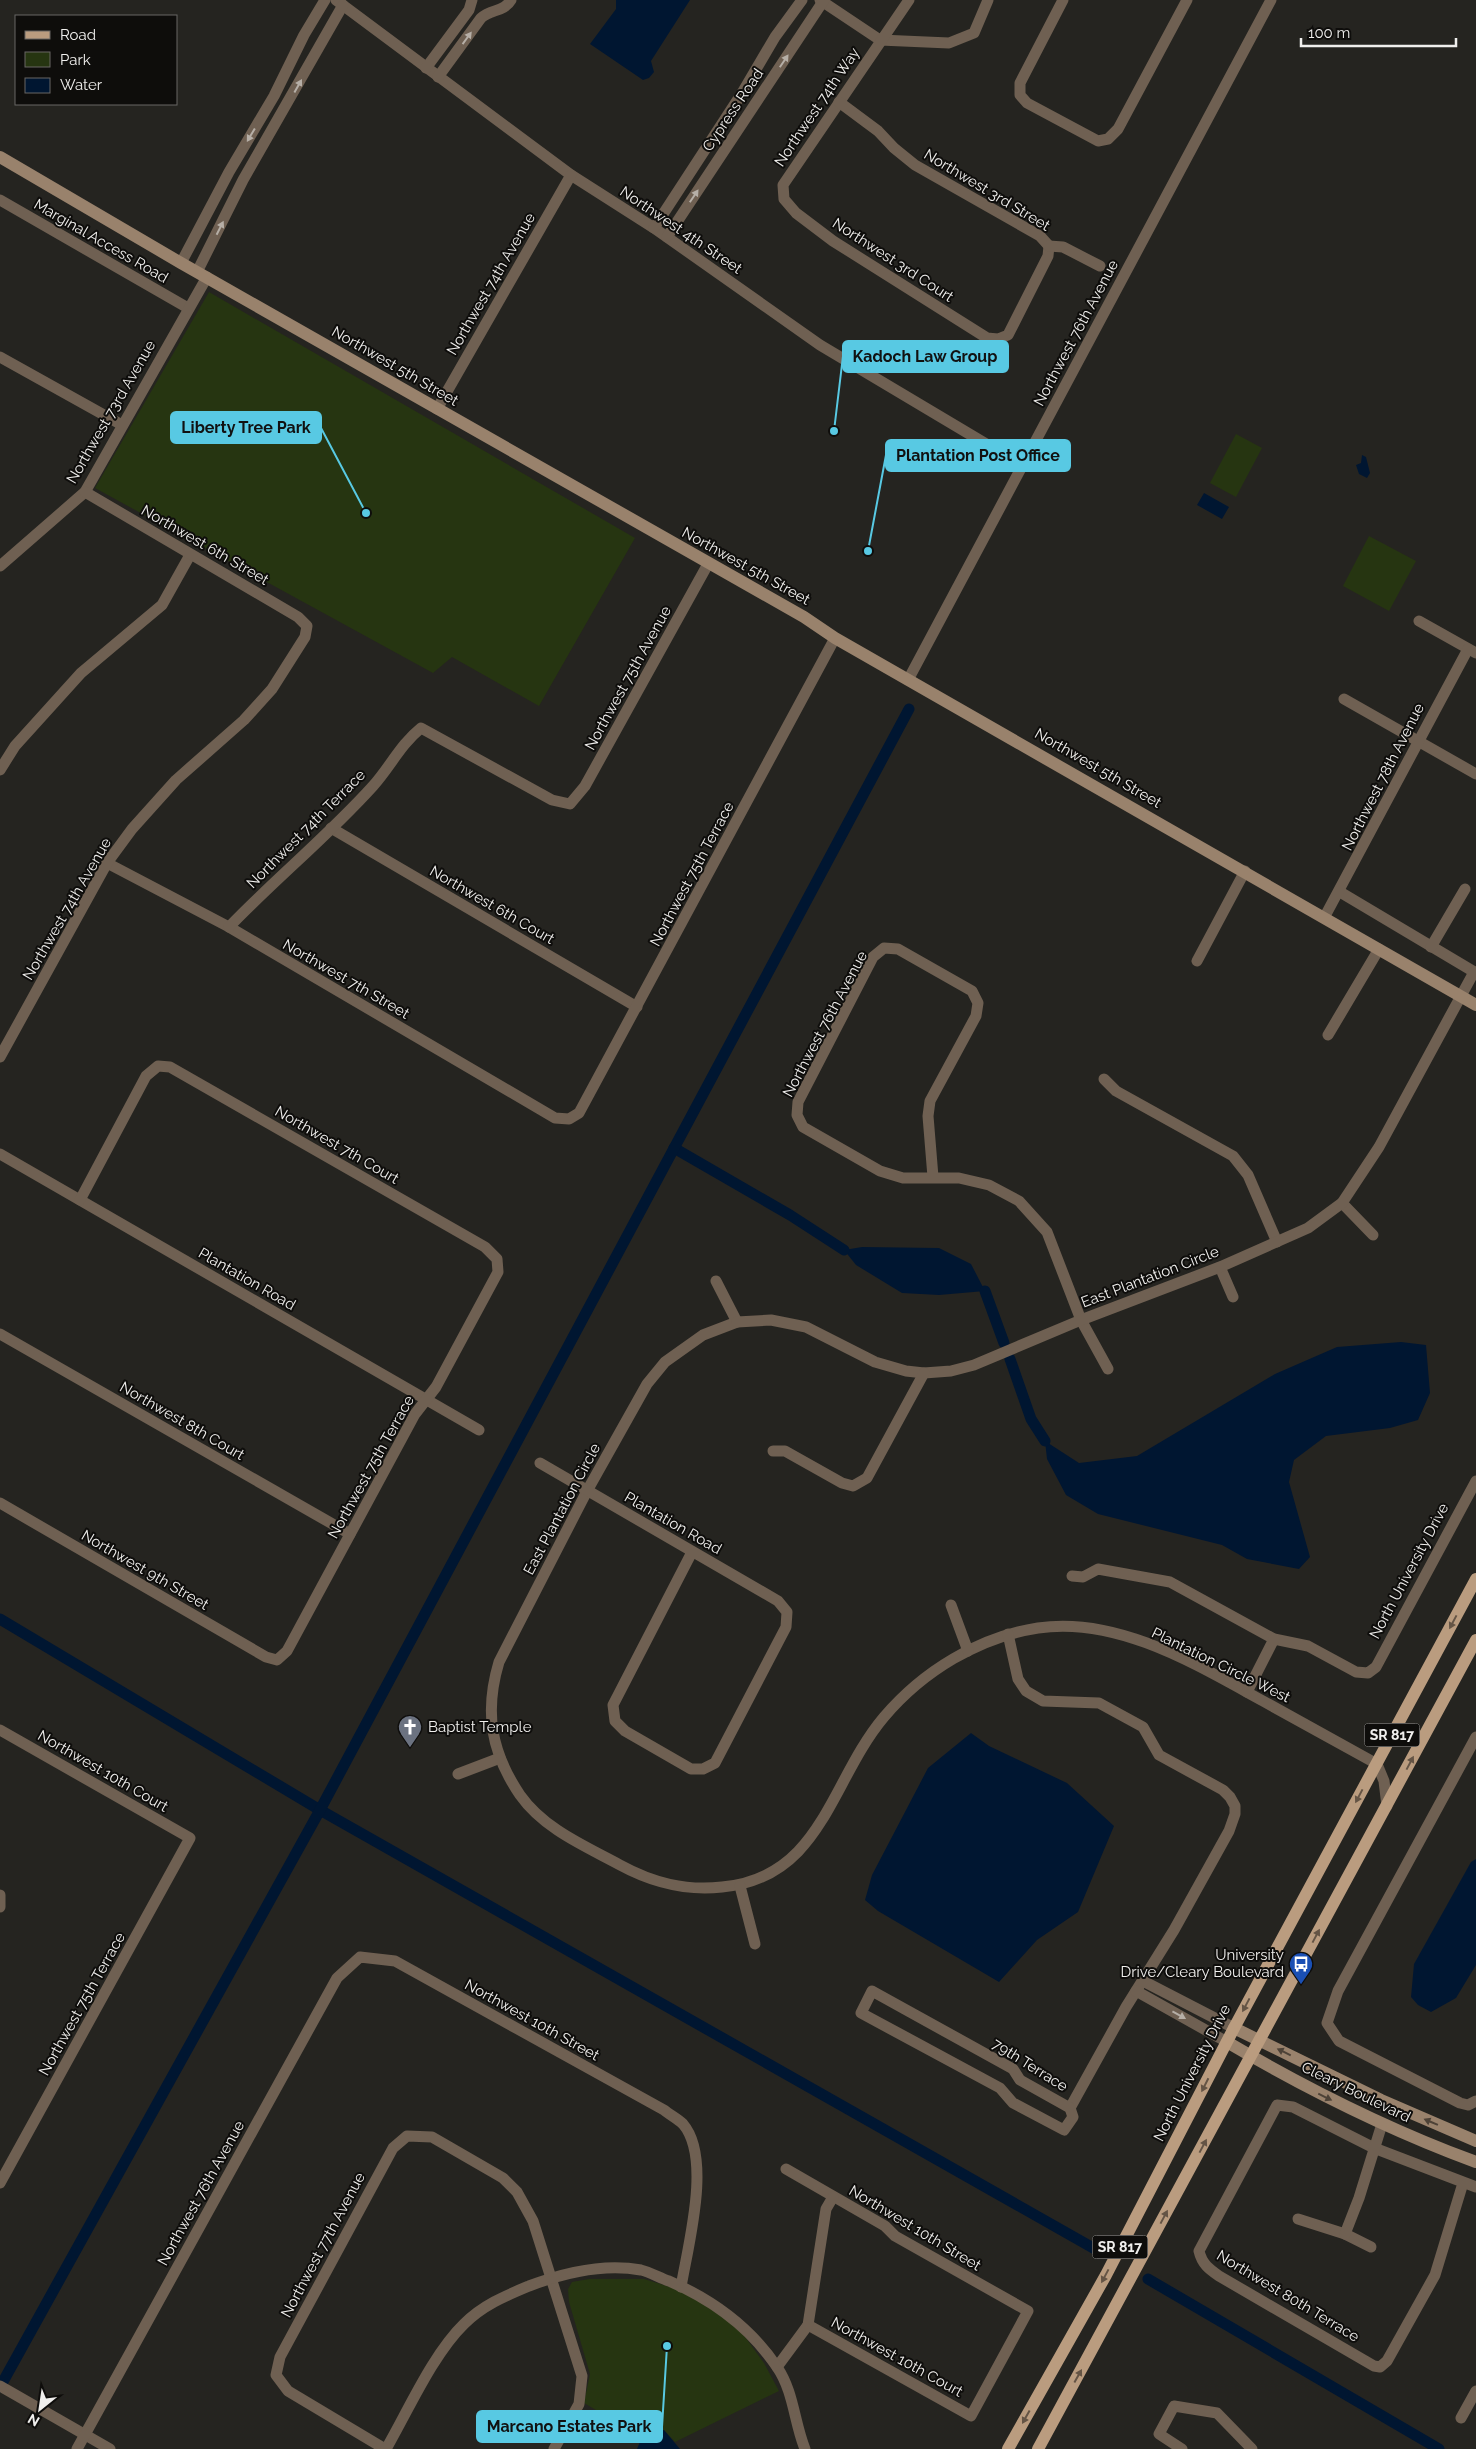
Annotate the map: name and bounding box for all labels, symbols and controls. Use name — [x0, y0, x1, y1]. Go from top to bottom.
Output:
legend — [15, 15, 178, 105]
scale bar — [1301, 15, 1456, 47]
text: 100 m — [1308, 24, 1350, 42]
text: Road — [60, 26, 96, 44]
one-way arrow — [462, 31, 472, 45]
street label: Northwest 74th Way — [771, 44, 863, 170]
text: Park — [60, 51, 91, 69]
one-way arrow — [779, 54, 789, 67]
street label: Cypress Road — [699, 65, 767, 155]
text: Water — [60, 76, 103, 94]
one-way arrow — [294, 79, 302, 93]
one-way arrow — [247, 128, 256, 141]
street label: Northwest 3rd Street — [921, 145, 1053, 235]
street label: Northwest 4th Street — [617, 182, 745, 278]
one-way arrow — [689, 189, 698, 203]
street label: Marginal Access Road — [31, 195, 171, 287]
street label: Northwest 74th Avenue — [443, 210, 539, 358]
street label: Northwest 3rd Court — [829, 214, 957, 306]
one-way arrow — [216, 221, 224, 236]
street label: Northwest 76th Avenue — [1030, 257, 1122, 409]
street label: Northwest 5th Street — [328, 322, 462, 410]
street label: Northwest 73rd Avenue — [63, 337, 160, 487]
callout: Kadoch Law Group — [843, 341, 1008, 372]
text: Kadoch Law Group — [853, 347, 997, 366]
callout: Liberty Tree Park — [171, 412, 321, 443]
text: Liberty Tree Park — [181, 418, 311, 437]
callout: Plantation Post Office — [886, 440, 1070, 471]
text: Plantation Post Office — [896, 446, 1060, 465]
street label: Northwest 6th Street — [138, 501, 272, 589]
street label: Northwest 5th Street — [679, 523, 813, 609]
street label: Northwest 75th Avenue — [581, 603, 675, 753]
street label: Northwest 78th Avenue — [1338, 700, 1428, 854]
street label: Northwest 5th Street — [1031, 724, 1165, 812]
street label: Northwest 74th Terrace — [243, 766, 369, 892]
street label: Northwest 75th Terrace — [646, 798, 738, 949]
street label: Northwest 74th Avenue — [19, 835, 115, 983]
street label: Northwest 6th Court — [426, 862, 558, 948]
street label: Northwest 7th Street — [279, 935, 413, 1023]
street label: Northwest 76th Avenue — [779, 948, 871, 1100]
street label: Northwest 7th Court — [272, 1102, 402, 1188]
street label: East Plantation Circle — [1078, 1242, 1222, 1312]
street label: Plantation Road — [195, 1244, 299, 1314]
street label: Northwest 8th Court — [116, 1378, 248, 1464]
street label: Northwest 75th Terrace — [324, 1392, 418, 1542]
street label: East Plantation Circle — [520, 1440, 604, 1578]
street label: Plantation Road — [621, 1488, 725, 1558]
street label: North University Drive — [1366, 1500, 1453, 1642]
street label: Northwest 9th Street — [78, 1526, 212, 1614]
one-way arrow — [1449, 1615, 1457, 1629]
street label: Plantation Circle West — [1149, 1624, 1293, 1706]
church icon: Baptist Temple — [397, 1714, 423, 1748]
place label: Baptist Temple — [428, 1718, 532, 1736]
road number: SR 817 — [1364, 1724, 1420, 1746]
street label: Northwest 10th Court — [35, 1726, 171, 1816]
one-way arrow — [1405, 1756, 1414, 1770]
one-way arrow — [1355, 1789, 1363, 1803]
street label: Northwest 75th Terrace — [35, 1929, 129, 2079]
one-way arrow — [1312, 1929, 1321, 1942]
place label: University Drive/Cleary Boulevard — [1120, 1946, 1284, 1981]
bus stop icon: University Drive/Cleary Boulevard — [1288, 1951, 1314, 1985]
street label: Northwest 10th Street — [462, 1976, 602, 2064]
one-way arrow — [1242, 1998, 1250, 2013]
street label: North University Drive — [1150, 2001, 1234, 2144]
one-way arrow — [1173, 2010, 1186, 2019]
street label: 79th Terrace — [989, 2035, 1071, 2095]
one-way arrow — [1277, 2048, 1292, 2056]
street label: Cleary Boulevard — [1299, 2058, 1413, 2126]
one-way arrow — [1200, 2078, 1209, 2092]
one-way arrow — [1318, 2093, 1332, 2101]
street label: Northwest 76th Avenue — [154, 2117, 248, 2269]
one-way arrow — [1424, 2118, 1438, 2126]
one-way arrow — [1199, 2138, 1207, 2153]
street label: Northwest 77th Avenue — [277, 2169, 369, 2321]
street label: Northwest 10th Street — [846, 2181, 984, 2275]
one-way arrow — [1160, 2210, 1168, 2225]
road number: SR 817 — [1092, 2236, 1148, 2258]
street label: Northwest 80th Terrace — [1213, 2246, 1363, 2346]
one-way arrow — [1101, 2268, 1109, 2283]
street label: Northwest 10th Court — [828, 2313, 966, 2401]
one-way arrow — [1074, 2368, 1082, 2383]
north arrow — [15, 2384, 65, 2434]
text: N — [25, 2411, 42, 2430]
callout: Marcano Estates Park — [477, 2411, 662, 2442]
one-way arrow — [1021, 2411, 1030, 2424]
text: Marcano Estates Park — [487, 2417, 651, 2436]

